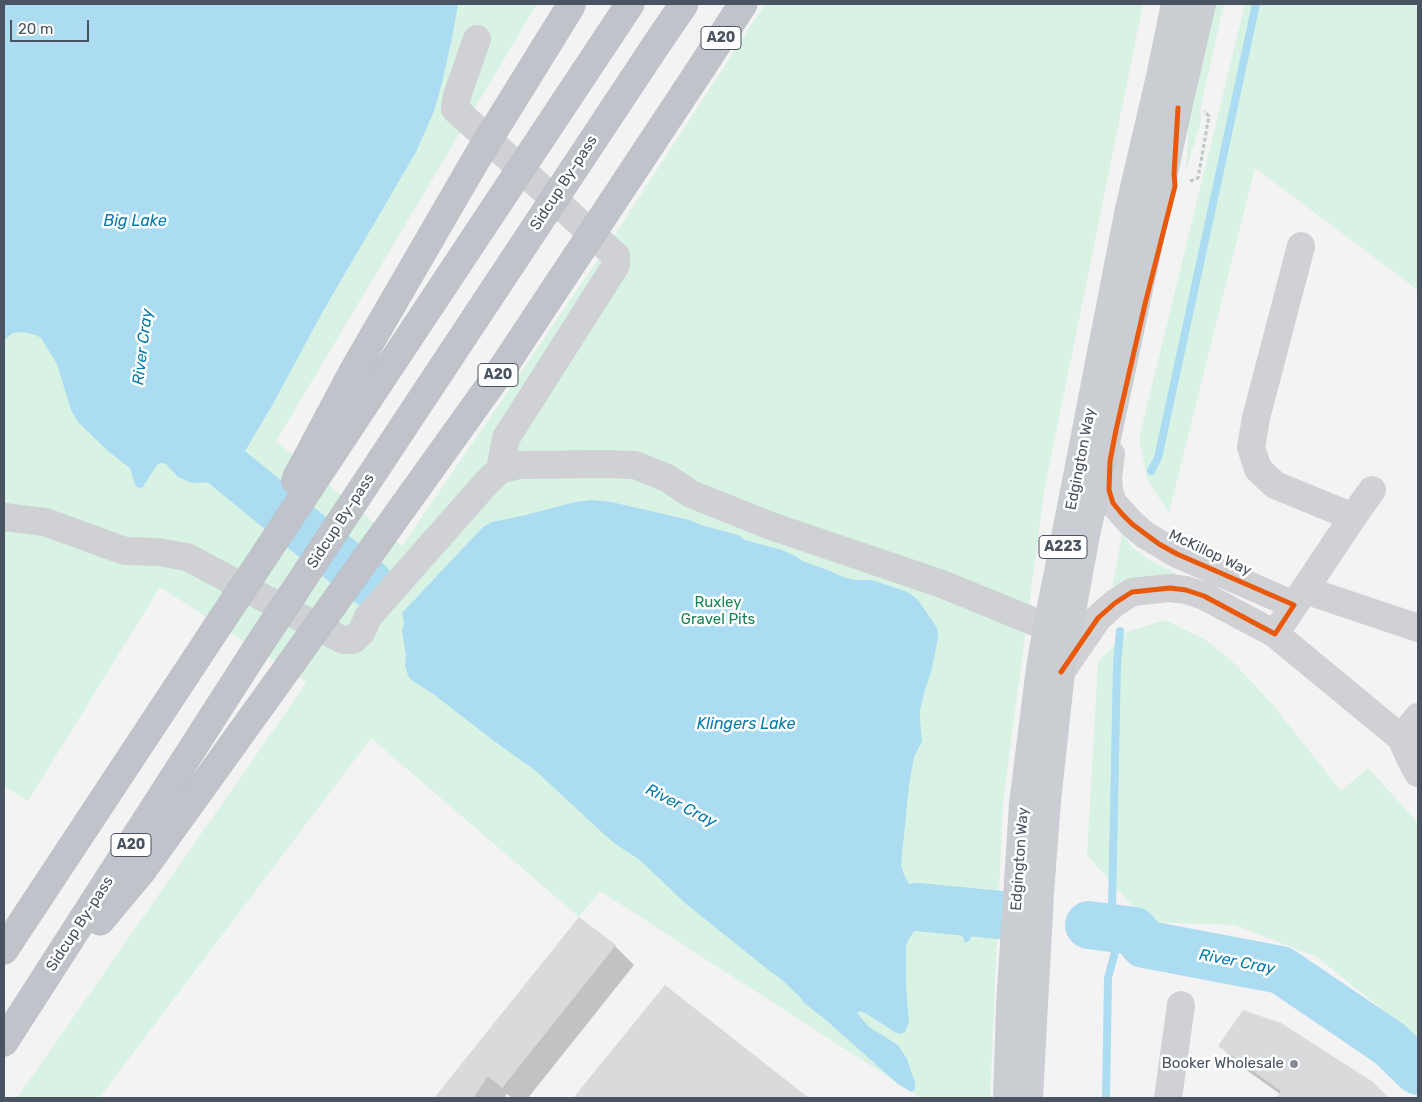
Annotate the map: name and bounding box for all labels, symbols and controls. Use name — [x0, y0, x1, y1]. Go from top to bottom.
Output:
scale bar — [12, 10, 91, 42]
text: 20 m — [18, 20, 53, 38]
road number: A20 — [701, 26, 741, 49]
street label: Sidcup By-pass — [527, 132, 601, 234]
water label: Big Lake — [103, 211, 167, 231]
water label: River Cray — [129, 308, 157, 386]
road number: A20 — [478, 364, 518, 386]
street label: Edgington Way — [1062, 406, 1100, 512]
street label: Sidcup By-pass — [304, 470, 378, 572]
street label: McKillop Way — [1166, 526, 1254, 580]
road number: A223 — [1039, 536, 1087, 558]
park label: Ruxley Gravel Pits — [681, 594, 755, 629]
water label: Klingers Lake — [697, 714, 795, 734]
water label: River Cray — [642, 780, 720, 832]
street label: Edgington Way — [1007, 807, 1033, 911]
road number: A20 — [111, 834, 151, 856]
street label: Sidcup By-pass — [43, 873, 117, 975]
water label: River Cray — [1197, 945, 1277, 979]
place label: Booker Wholesale — [1162, 1055, 1284, 1073]
marker: Booker Wholesale — [1288, 1058, 1300, 1070]

